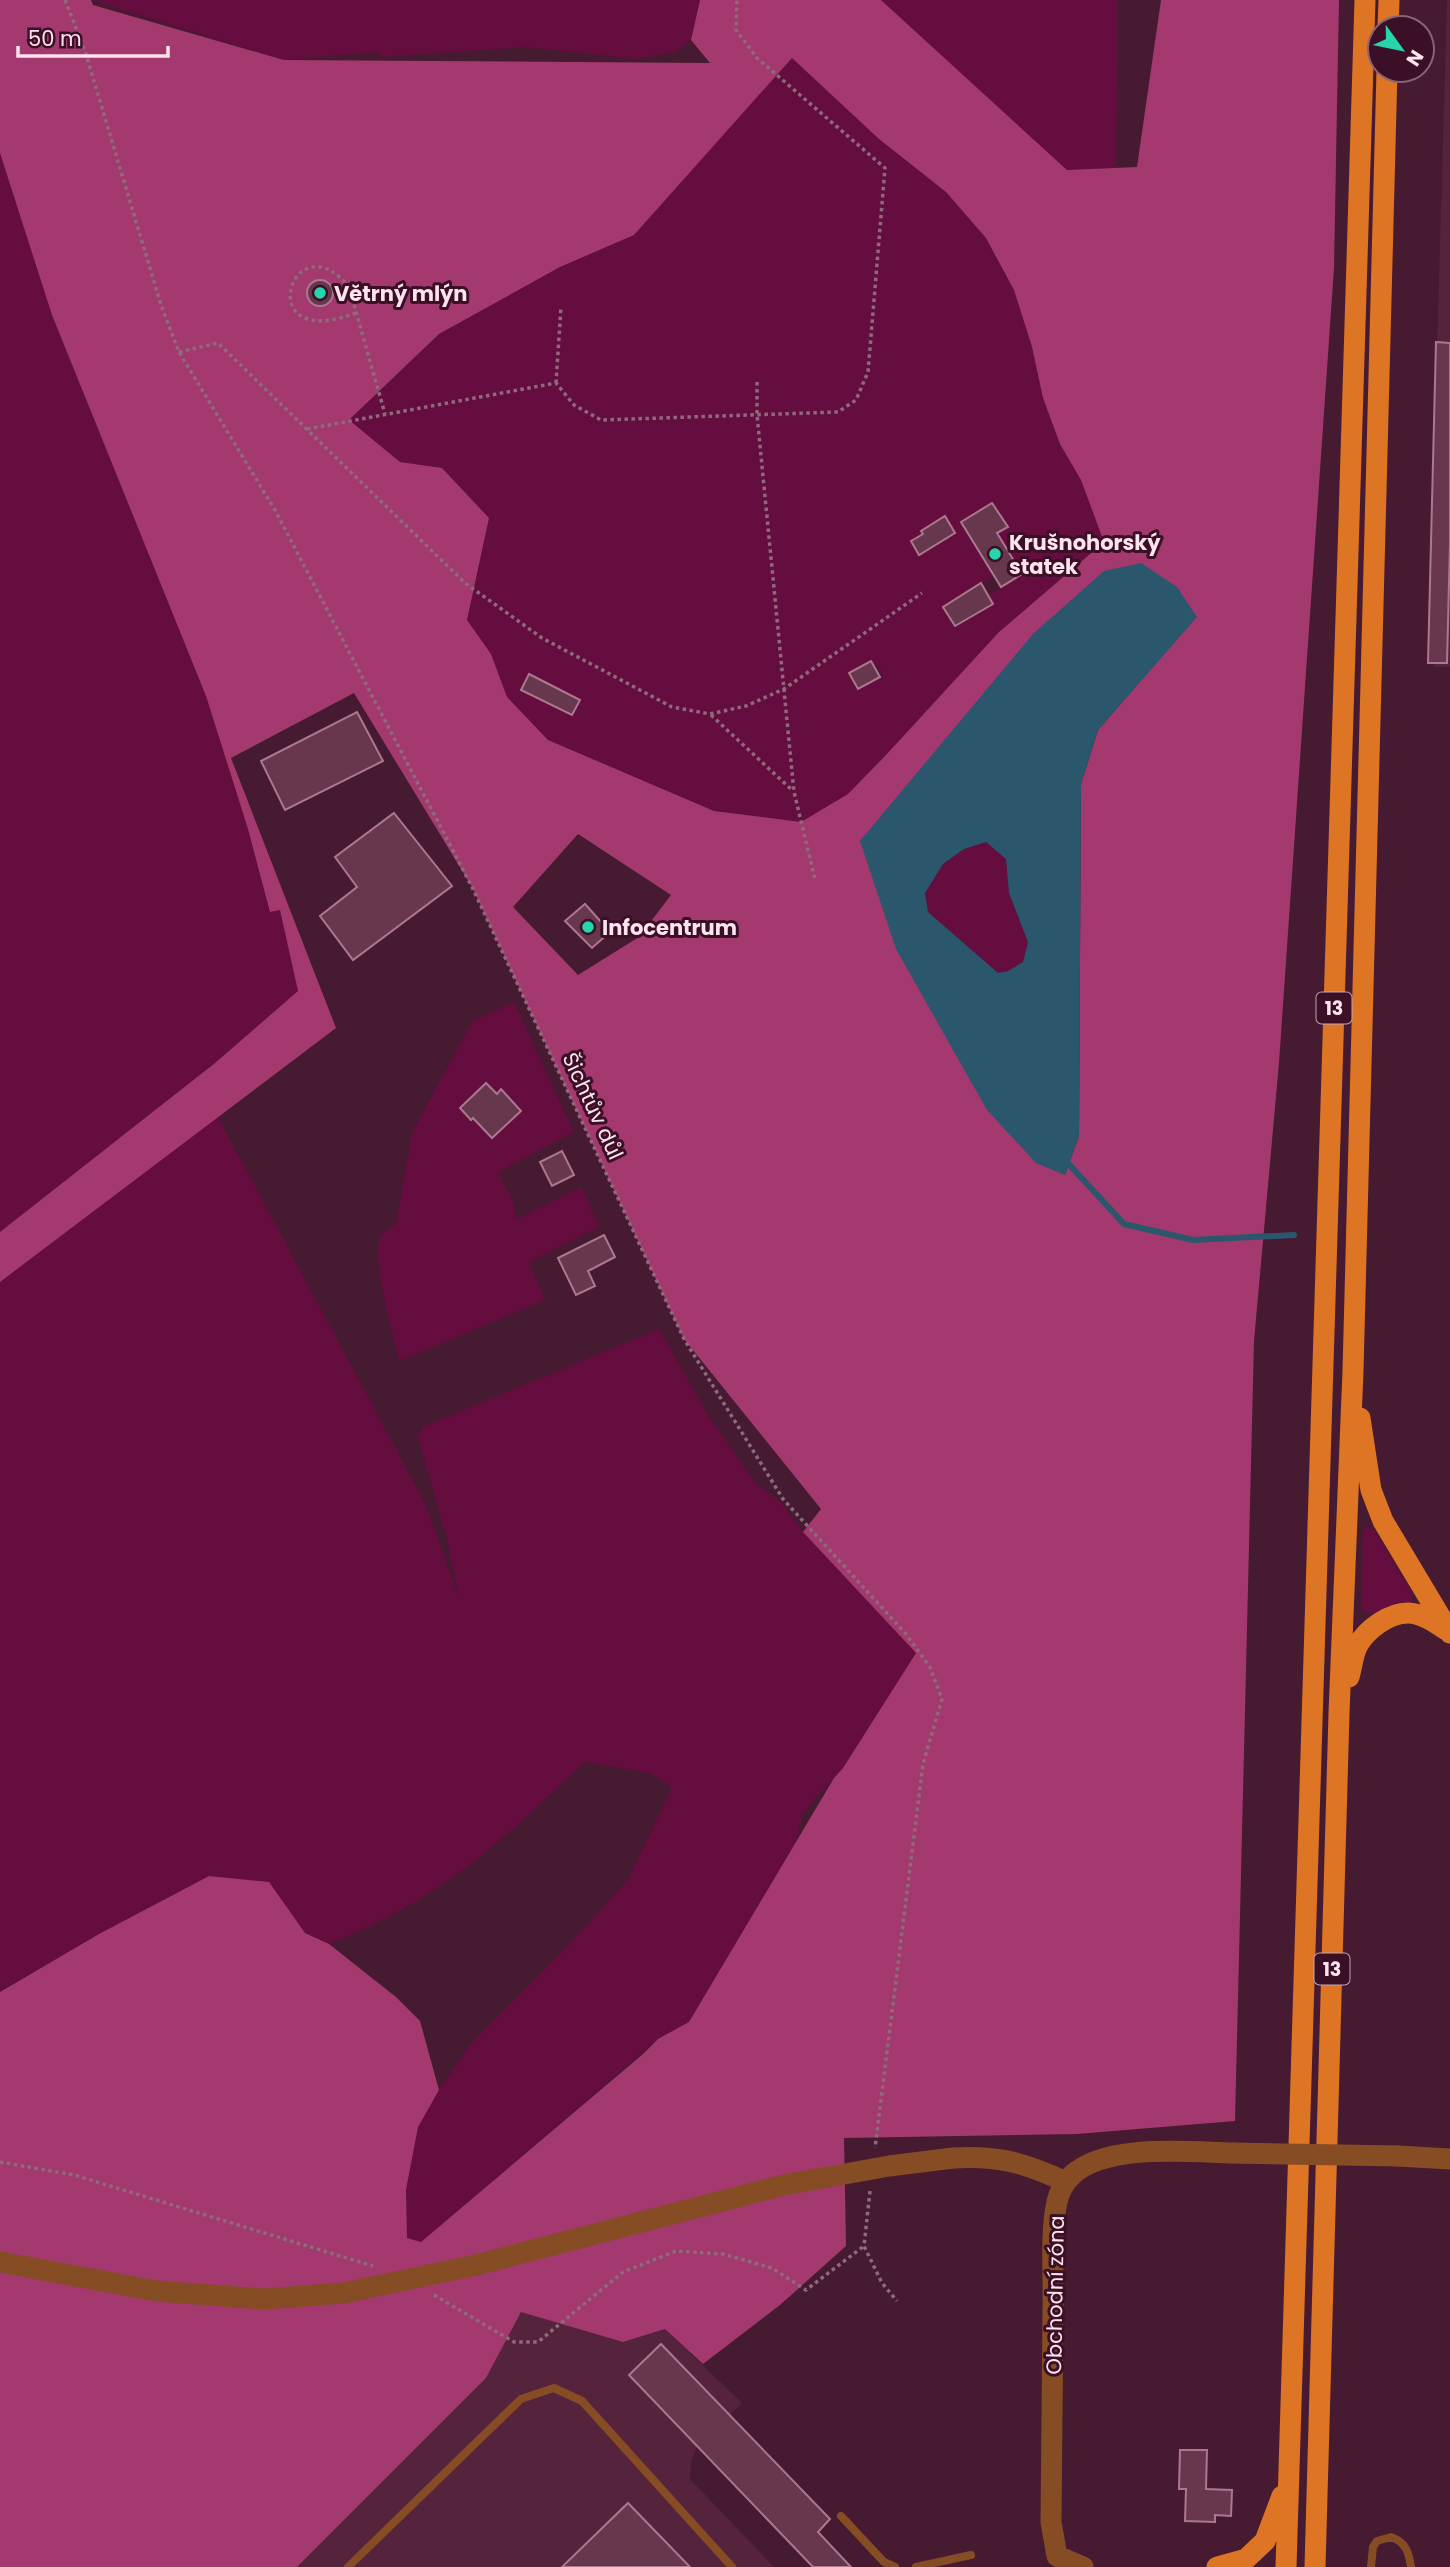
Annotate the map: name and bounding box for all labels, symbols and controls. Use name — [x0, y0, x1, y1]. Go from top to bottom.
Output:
scale bar — [18, 14, 168, 58]
north arrow — [1366, 14, 1436, 84]
text: 50 m — [28, 24, 82, 53]
text: N — [1400, 45, 1430, 71]
place label: Větrný mlýn — [334, 279, 468, 308]
marker: Větrný mlýn — [312, 285, 328, 301]
place label: Krušnohorský statek — [1009, 528, 1161, 581]
marker: Krušnohorský statek — [987, 546, 1003, 562]
place label: Infocentrum — [602, 913, 737, 942]
marker: Infocentrum — [580, 919, 596, 935]
road number: 13 — [1316, 992, 1352, 1024]
street label: Šichtův důl — [556, 1048, 630, 1164]
road number: 13 — [1314, 1954, 1350, 1984]
street label: Obchodní zóna — [1039, 2215, 1071, 2375]

